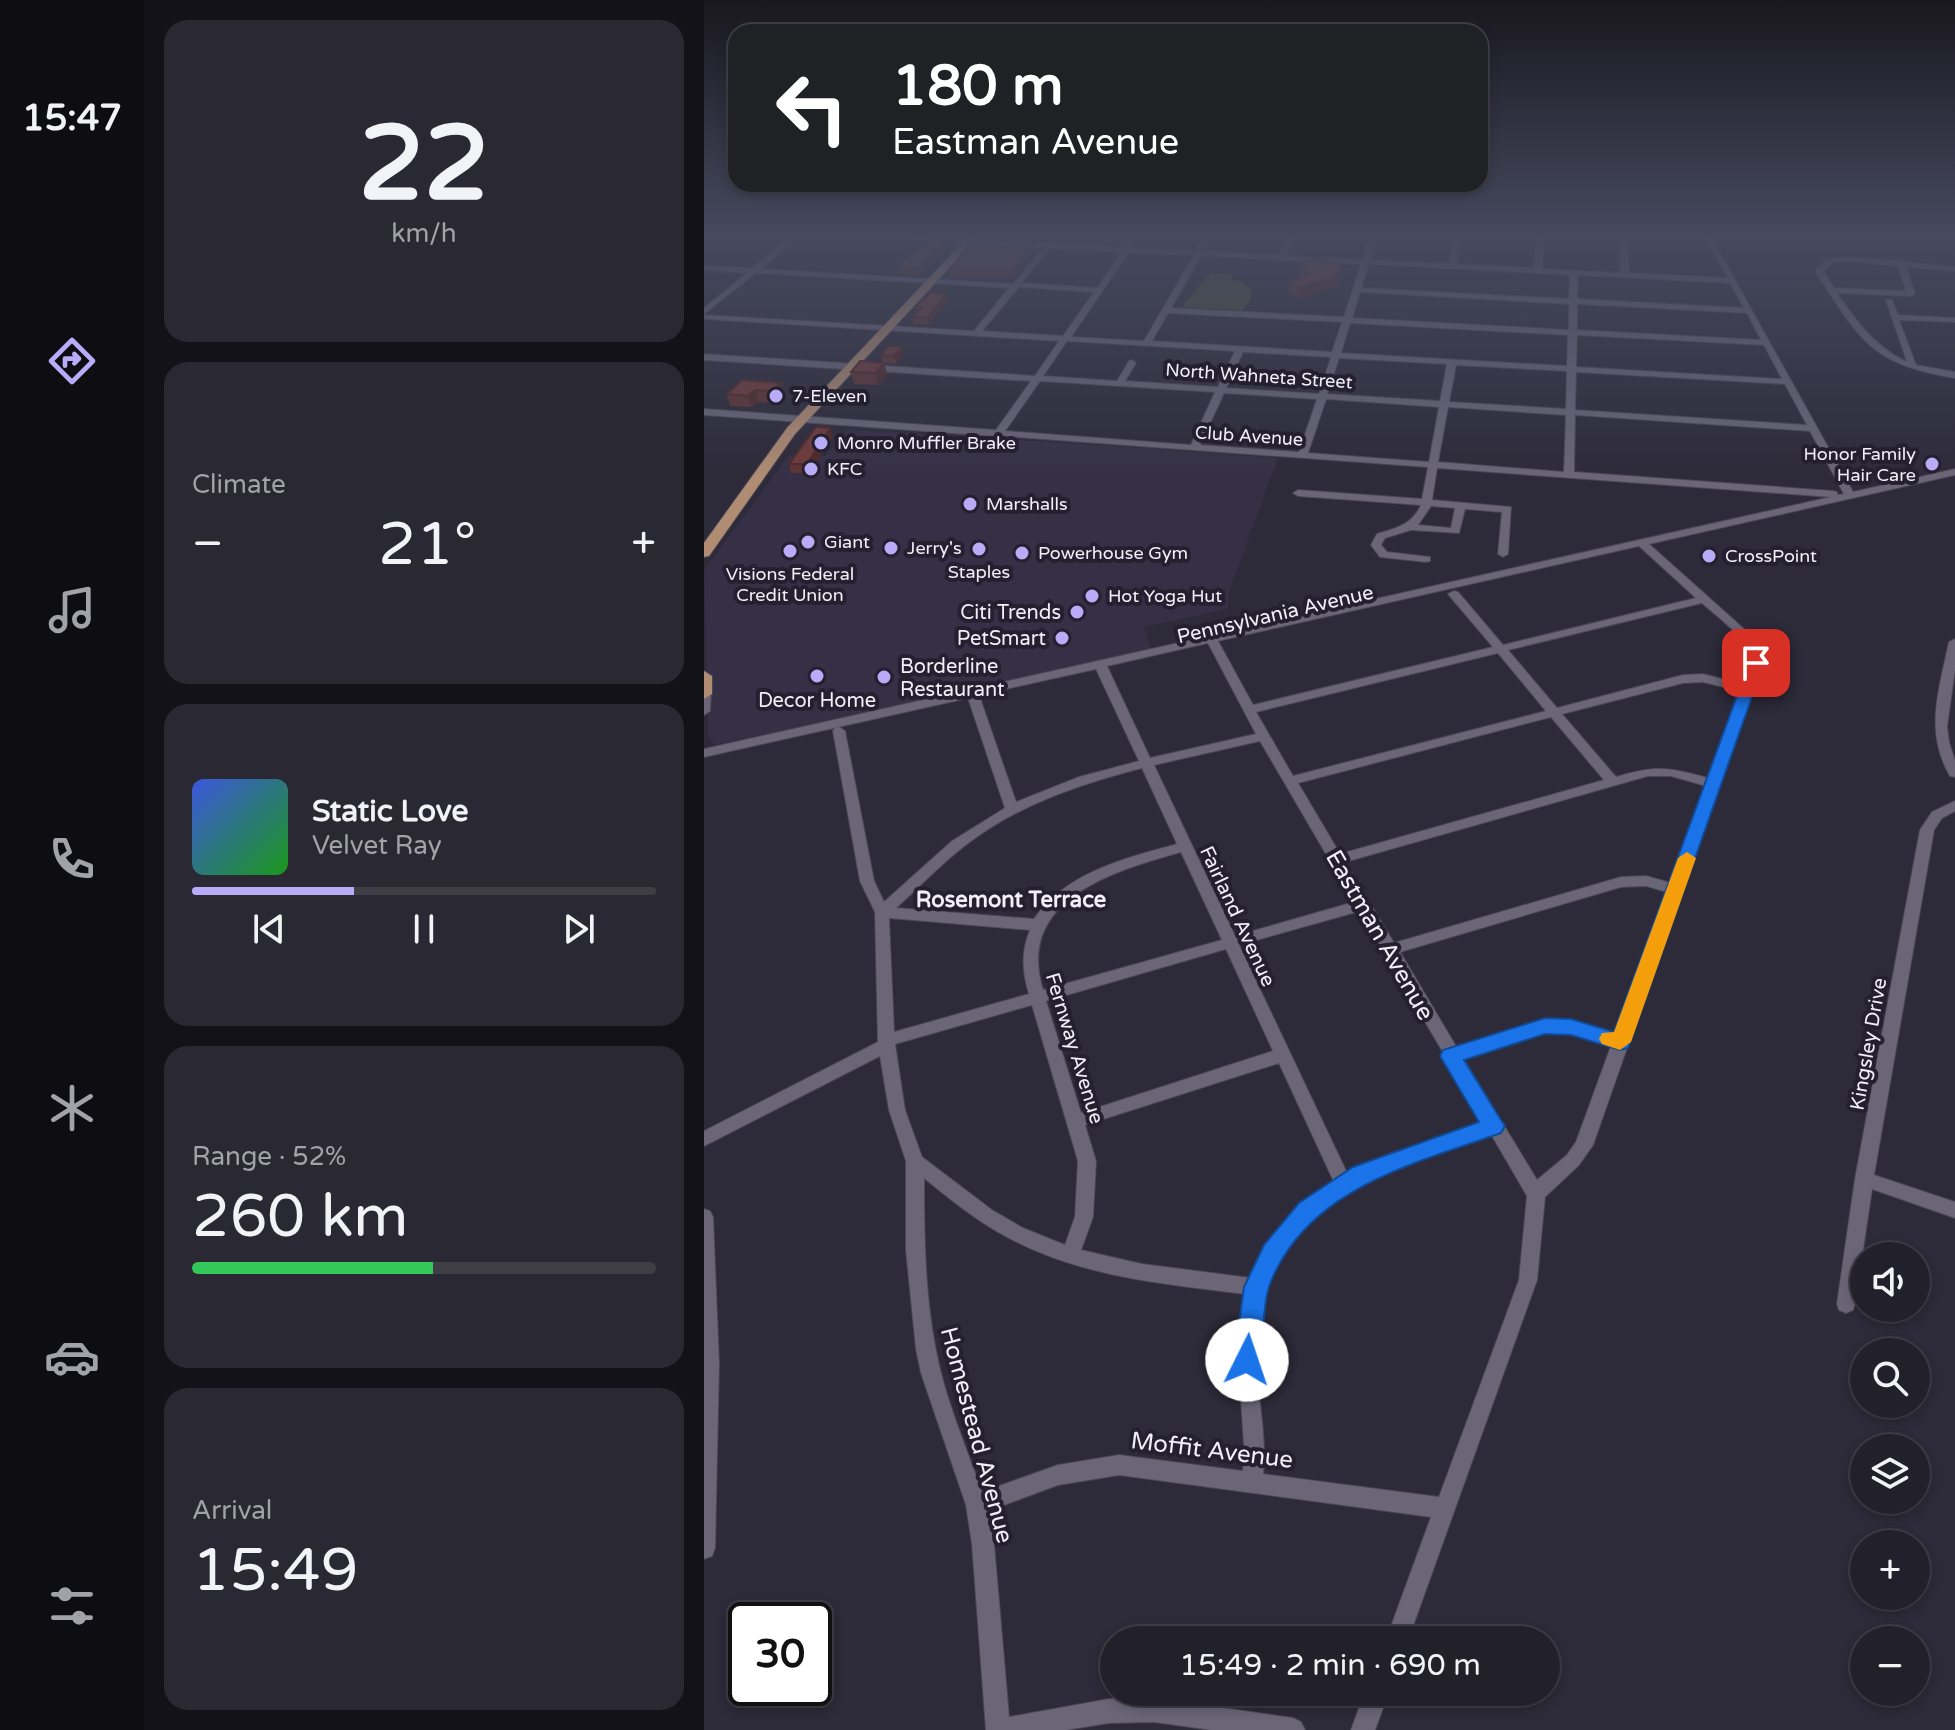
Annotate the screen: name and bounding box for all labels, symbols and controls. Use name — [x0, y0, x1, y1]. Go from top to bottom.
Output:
text: 180 m — [892, 53, 1063, 120]
icon: left — [760, 56, 864, 160]
text: 15:47 — [22, 97, 122, 140]
text: 22 — [359, 103, 489, 228]
text: Eastman Avenue — [892, 121, 1179, 164]
text: km/h — [391, 218, 457, 249]
icon: directions — [44, 333, 100, 389]
street label: North Wahneta Street — [1165, 358, 1353, 394]
place label: 7-Eleven — [792, 385, 867, 407]
marker: 7-Eleven — [767, 387, 785, 405]
street label: Club Avenue — [1194, 421, 1304, 451]
place label: Monro Muffler Brake — [837, 432, 1016, 454]
marker: Monro Muffler Brake — [812, 434, 830, 452]
place label: Honor Family Hair Care — [1803, 443, 1916, 486]
marker: Honor Family Hair Care — [1923, 455, 1941, 473]
place label: KFC — [827, 458, 862, 480]
marker: KFC — [802, 460, 820, 478]
text: Climate — [192, 469, 286, 500]
place label: Marshalls — [986, 493, 1068, 515]
marker: Marshalls — [961, 495, 979, 513]
text: 21° — [378, 509, 476, 581]
text: − — [192, 518, 223, 571]
text: + — [631, 518, 656, 571]
place label: Giant — [824, 531, 870, 553]
marker: Giant — [799, 533, 817, 551]
place label: Jerry's — [907, 537, 962, 559]
marker: Jerry's — [882, 539, 900, 557]
marker: Staples — [970, 540, 988, 558]
marker: Visions Federal Credit Union — [781, 542, 799, 560]
place label: Powerhouse Gym — [1038, 542, 1188, 564]
marker: Powerhouse Gym — [1013, 544, 1031, 562]
place label: CrossPoint — [1725, 545, 1817, 567]
marker: CrossPoint — [1700, 547, 1718, 565]
place label: Staples — [948, 561, 1010, 583]
place label: Visions Federal Credit Union — [726, 563, 854, 606]
street label: Pennsylvania Avenue — [1175, 581, 1376, 649]
icon: music — [44, 582, 100, 638]
place label: Hot Yoga Hut — [1108, 585, 1222, 607]
marker: Hot Yoga Hut — [1083, 587, 1101, 605]
place label: Citi Trends — [960, 601, 1061, 625]
marker: Citi Trends — [1068, 603, 1086, 621]
place label: PetSmart — [957, 627, 1046, 651]
marker: PetSmart — [1053, 629, 1071, 647]
pin — [1722, 629, 1790, 697]
icon: arrive — [1734, 641, 1778, 685]
place label: Borderline Restaurant — [900, 655, 1005, 702]
marker: Decor Home — [808, 667, 826, 685]
marker: Borderline Restaurant — [875, 668, 893, 686]
place label: Decor Home — [758, 689, 876, 713]
text: Static Love — [312, 793, 468, 830]
text: Velvet Ray — [312, 830, 442, 861]
icon: phone — [44, 831, 100, 887]
street label: Fairland Avenue — [1194, 842, 1280, 991]
street label: Eastman Avenue — [1319, 845, 1440, 1025]
district label: Rosemont Terrace — [916, 887, 1106, 913]
icon: previous — [247, 907, 291, 951]
icon: pause — [402, 907, 446, 951]
icon: next — [557, 907, 601, 951]
street label: Fernway Avenue — [1040, 970, 1108, 1127]
street label: Kingsley Drive — [1846, 976, 1892, 1112]
icon: climate — [44, 1080, 100, 1136]
text: Range · 52% — [192, 1141, 346, 1172]
text: 260 km — [192, 1181, 408, 1253]
map controls — [1850, 1242, 1930, 1706]
button: sound — [1850, 1242, 1930, 1322]
position arrow — [1205, 1318, 1289, 1402]
street label: Homestead Avenue — [934, 1324, 1019, 1546]
icon: car — [44, 1329, 100, 1385]
button: search — [1850, 1338, 1930, 1418]
street label: Moffit Avenue — [1129, 1426, 1295, 1475]
button: layers — [1850, 1434, 1930, 1514]
text: Arrival — [192, 1495, 272, 1526]
button: + — [1850, 1530, 1930, 1610]
text: 15:49 — [192, 1535, 358, 1607]
icon: filters — [44, 1578, 100, 1634]
speed limit sign: 30 — [728, 1602, 832, 1706]
button: − — [1850, 1626, 1930, 1706]
text: 15:49 · 2 min · 690 m — [1179, 1647, 1481, 1684]

